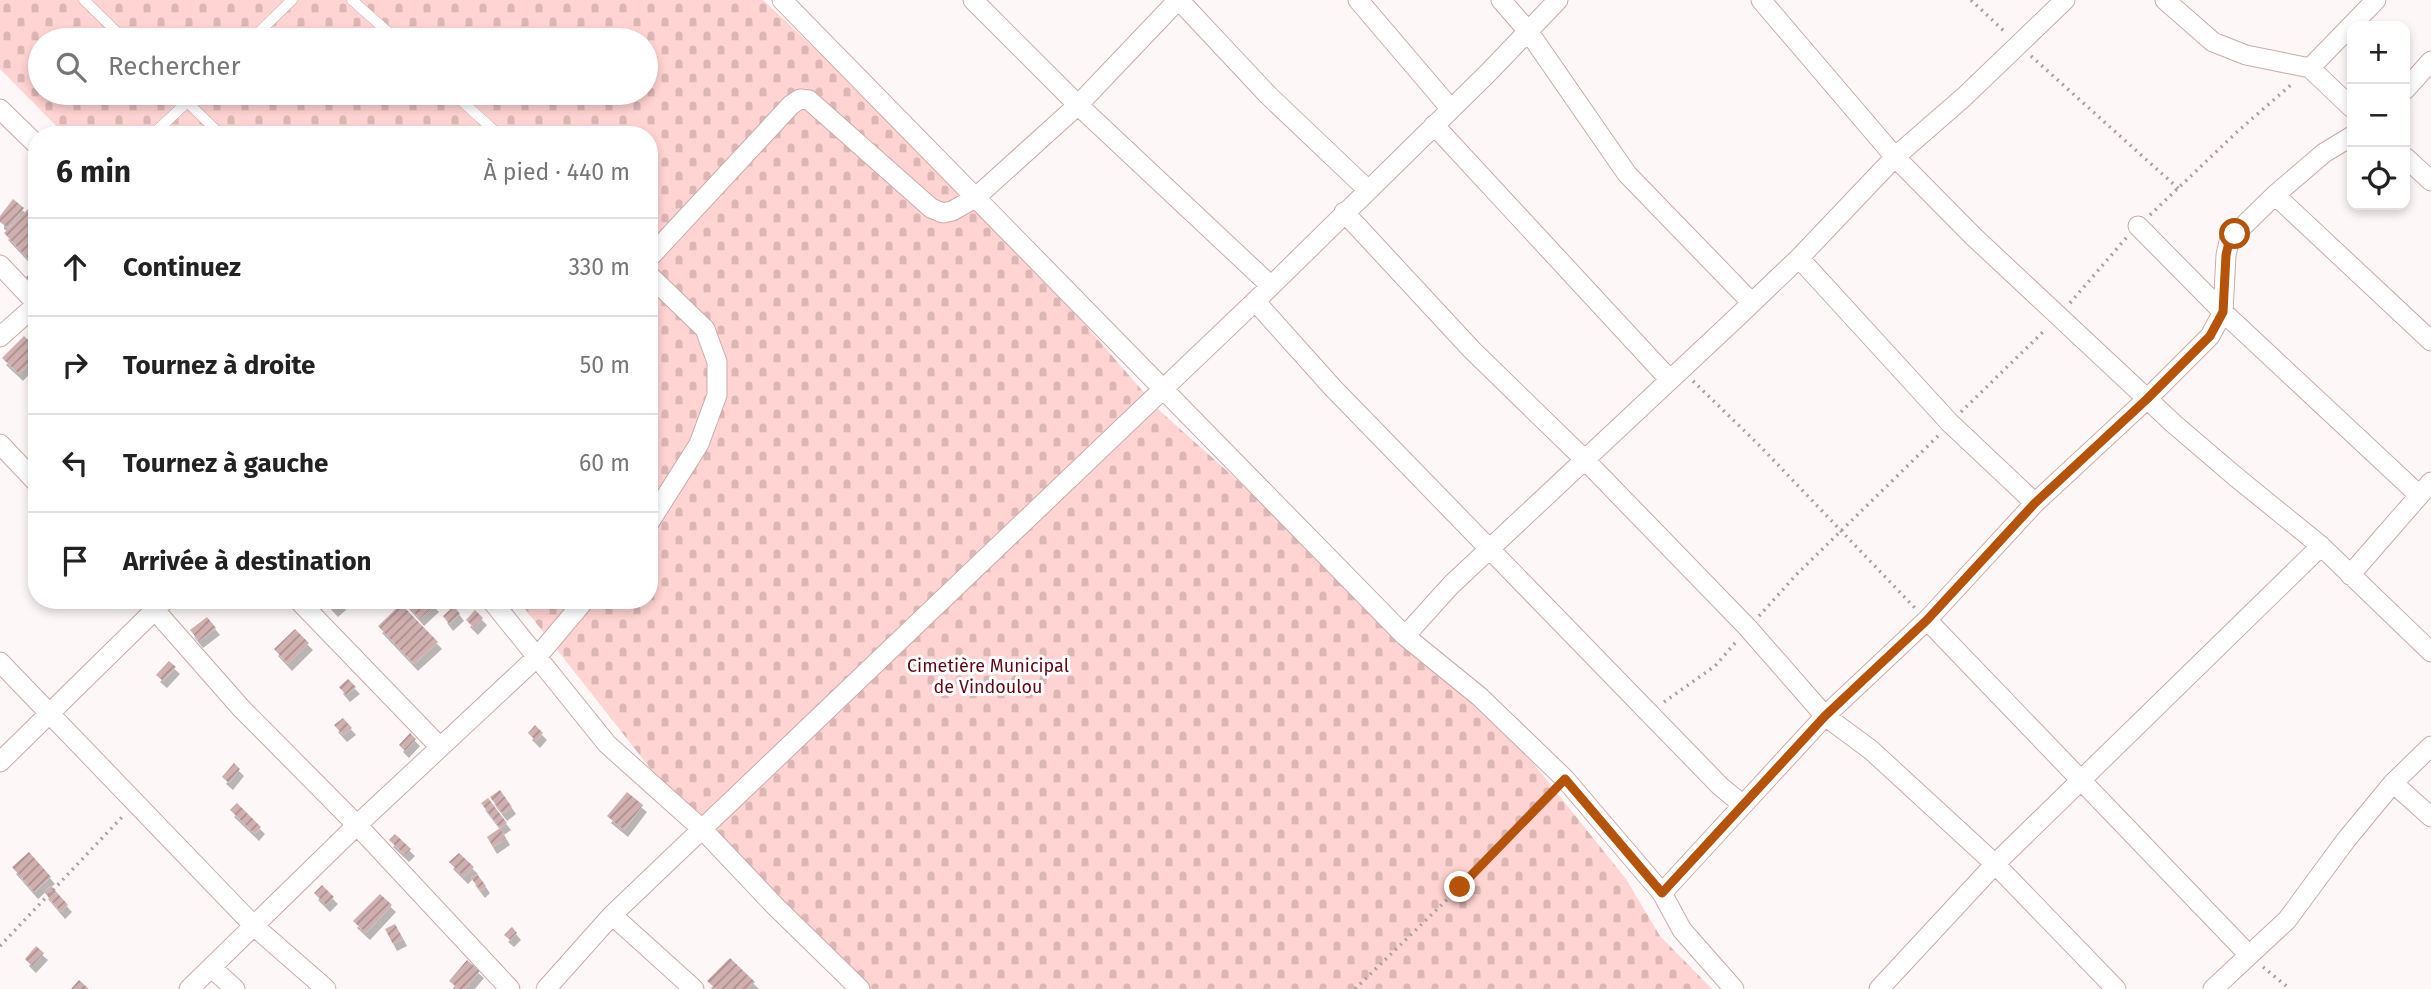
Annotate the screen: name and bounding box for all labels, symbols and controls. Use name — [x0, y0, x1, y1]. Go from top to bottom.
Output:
map controls — [2347, 21, 2410, 210]
button: + — [2347, 21, 2410, 84]
search box — [28, 28, 658, 105]
icon: search — [52, 48, 90, 86]
text: Rechercher — [108, 51, 240, 82]
button: − — [2347, 84, 2410, 147]
button: locate — [2347, 147, 2410, 210]
text: 6 min — [56, 154, 131, 190]
text: À pied · 440 m — [483, 158, 630, 186]
route start — [2219, 218, 2250, 249]
icon: ahead — [56, 248, 94, 286]
text: Continuez — [123, 252, 241, 283]
text: 330 m — [568, 253, 630, 281]
icon: right — [56, 346, 94, 384]
text: Tournez à droite — [123, 350, 315, 381]
text: 50 m — [580, 351, 630, 379]
icon: left — [56, 444, 94, 482]
text: Tournez à gauche — [123, 448, 328, 479]
text: 60 m — [579, 449, 630, 477]
icon: arrive — [56, 542, 94, 580]
text: Arrivée à destination — [123, 546, 372, 577]
park label: Cimetière Municipal de Vindoulou — [907, 655, 1069, 698]
route end — [1444, 871, 1475, 902]

